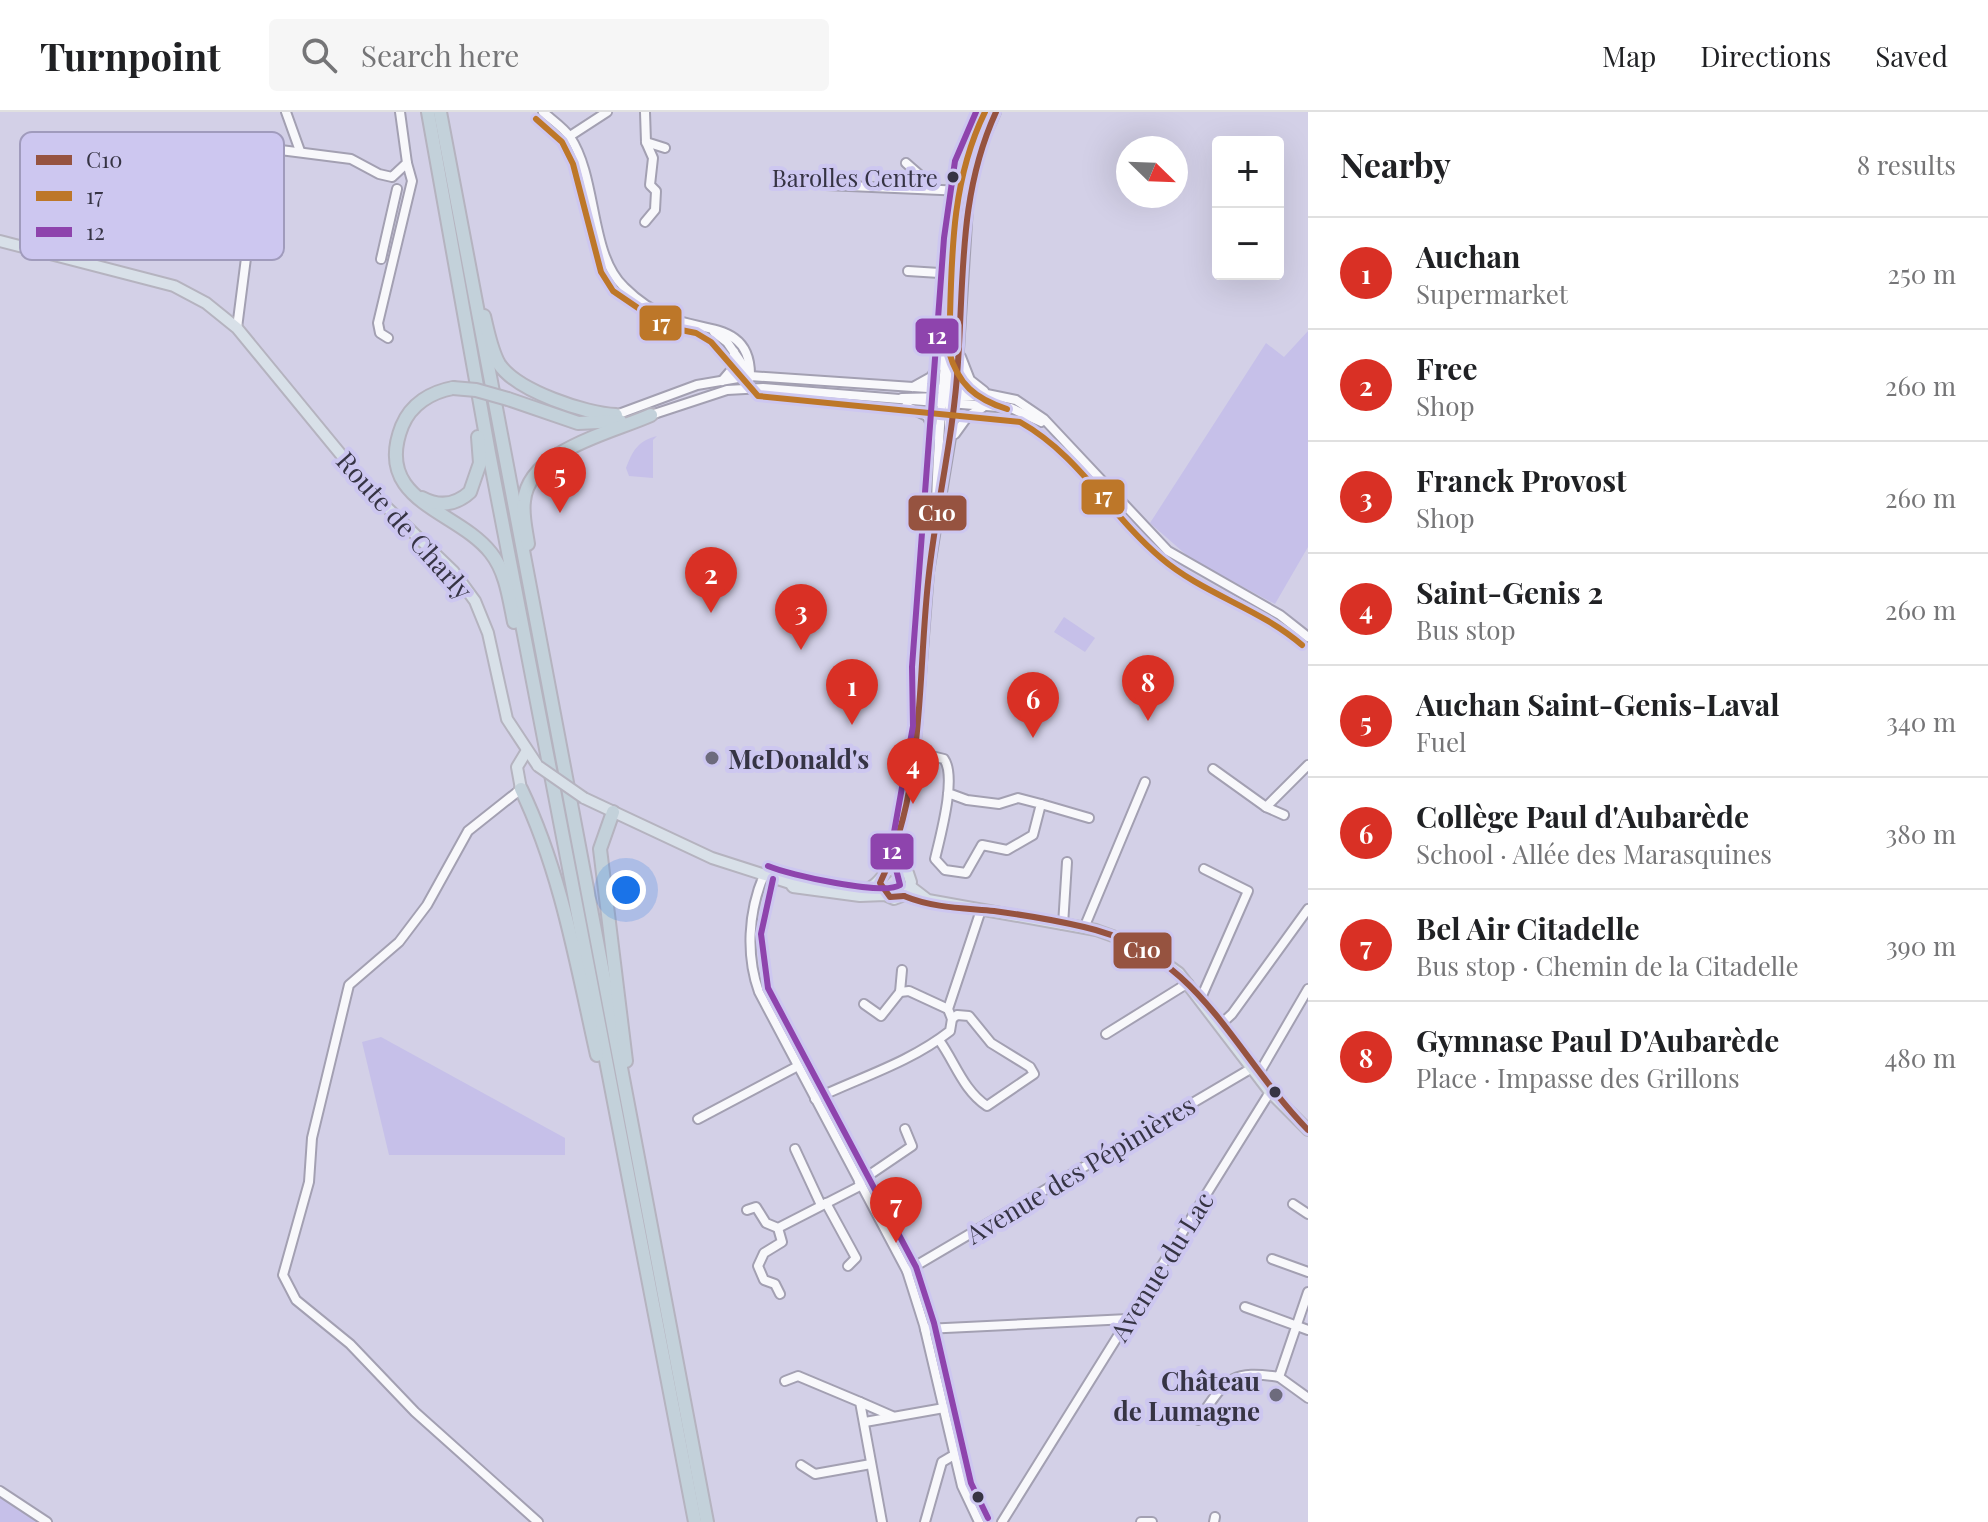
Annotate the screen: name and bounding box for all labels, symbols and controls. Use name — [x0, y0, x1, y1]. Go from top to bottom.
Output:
search box — [269, 19, 829, 91]
text: Turnpoint — [40, 30, 221, 81]
icon: search — [297, 33, 341, 77]
text: Search here — [361, 35, 519, 75]
text: Map — [1602, 37, 1656, 74]
text: Directions — [1700, 37, 1831, 74]
text: Saved — [1875, 37, 1948, 74]
legend — [20, 132, 284, 260]
north arrow — [1116, 136, 1188, 208]
map controls — [1212, 136, 1284, 280]
button: + — [1212, 136, 1284, 208]
text: Nearby — [1340, 141, 1451, 187]
text: C10 — [86, 144, 122, 174]
text: 8 results — [1857, 147, 1956, 182]
place label: Barolles Centre — [772, 161, 938, 193]
marker: Barolles Centre — [945, 169, 961, 185]
text: 17 — [86, 180, 103, 210]
button: − — [1212, 208, 1284, 280]
text: 12 — [86, 216, 105, 246]
text: Auchan — [1416, 236, 1520, 276]
text: 1 — [1361, 256, 1371, 291]
text: 250 m — [1888, 256, 1956, 291]
text: Supermarket — [1416, 276, 1568, 311]
line badge: 17 — [638, 304, 683, 342]
text: 17 — [652, 307, 670, 337]
line badge: 12 — [914, 317, 960, 355]
text: 12 — [927, 320, 947, 350]
text: Free — [1416, 348, 1478, 388]
text: 2 — [1359, 368, 1373, 403]
text: 260 m — [1885, 368, 1956, 403]
text: Shop — [1416, 388, 1475, 423]
street label: Route de Charly — [329, 444, 481, 606]
pin: 5 — [534, 447, 586, 513]
text: Franck Provost — [1416, 460, 1627, 500]
line badge: 17 — [1080, 478, 1126, 516]
text: 17 — [1094, 480, 1112, 510]
text: 3 — [1360, 480, 1372, 515]
text: 260 m — [1885, 480, 1956, 515]
line badge: C10 — [907, 494, 968, 532]
text: C10 — [918, 497, 956, 527]
text: Shop — [1416, 500, 1475, 535]
pin: 2 — [685, 547, 737, 613]
text: Saint-Genis 2 — [1416, 572, 1603, 612]
pin: 3 — [775, 584, 827, 650]
text: 4 — [1359, 592, 1373, 627]
text: 260 m — [1885, 592, 1956, 627]
text: Bus stop — [1416, 612, 1516, 647]
pin: 8 — [1122, 655, 1174, 721]
pin: 1 — [826, 659, 878, 725]
pin: 6 — [1007, 672, 1059, 738]
text: Auchan Saint-Genis-Laval — [1416, 684, 1780, 724]
text: 5 — [1360, 704, 1372, 739]
text: 340 m — [1886, 704, 1956, 739]
text: Fuel — [1416, 724, 1467, 759]
pin: 4 — [887, 738, 939, 804]
place label: McDonald's — [728, 741, 869, 776]
marker: McDonald's — [703, 749, 721, 767]
text: Collège Paul d'Aubarède — [1416, 796, 1749, 836]
text: 6 — [1359, 816, 1373, 851]
text: 380 m — [1886, 816, 1956, 851]
line badge: 12 — [869, 832, 915, 871]
text: 12 — [882, 835, 902, 865]
text: School · Allée des Marasquines — [1416, 836, 1772, 871]
your location — [606, 870, 646, 910]
text: Bel Air Citadelle — [1416, 908, 1640, 948]
text: 7 — [1360, 928, 1372, 963]
text: 390 m — [1886, 928, 1956, 963]
line badge: C10 — [1112, 931, 1173, 970]
text: C10 — [1123, 934, 1161, 964]
text: Bus stop · Chemin de la Citadelle — [1416, 948, 1799, 983]
text: Gymnase Paul D'Aubarède — [1416, 1020, 1779, 1060]
text: 8 — [1359, 1040, 1373, 1075]
text: 480 m — [1884, 1040, 1956, 1075]
text: Place · Impasse des Grillons — [1416, 1060, 1740, 1095]
unlabelled marker — [1267, 1084, 1283, 1100]
street label: Avenue des Pépinières — [958, 1087, 1201, 1252]
pin: 7 — [870, 1177, 922, 1243]
street label: Avenue du Lac — [1101, 1185, 1221, 1348]
place label: Château de Lumagne — [1113, 1363, 1260, 1428]
marker: Château de Lumagne — [1267, 1386, 1285, 1404]
unlabelled marker — [970, 1489, 986, 1505]

